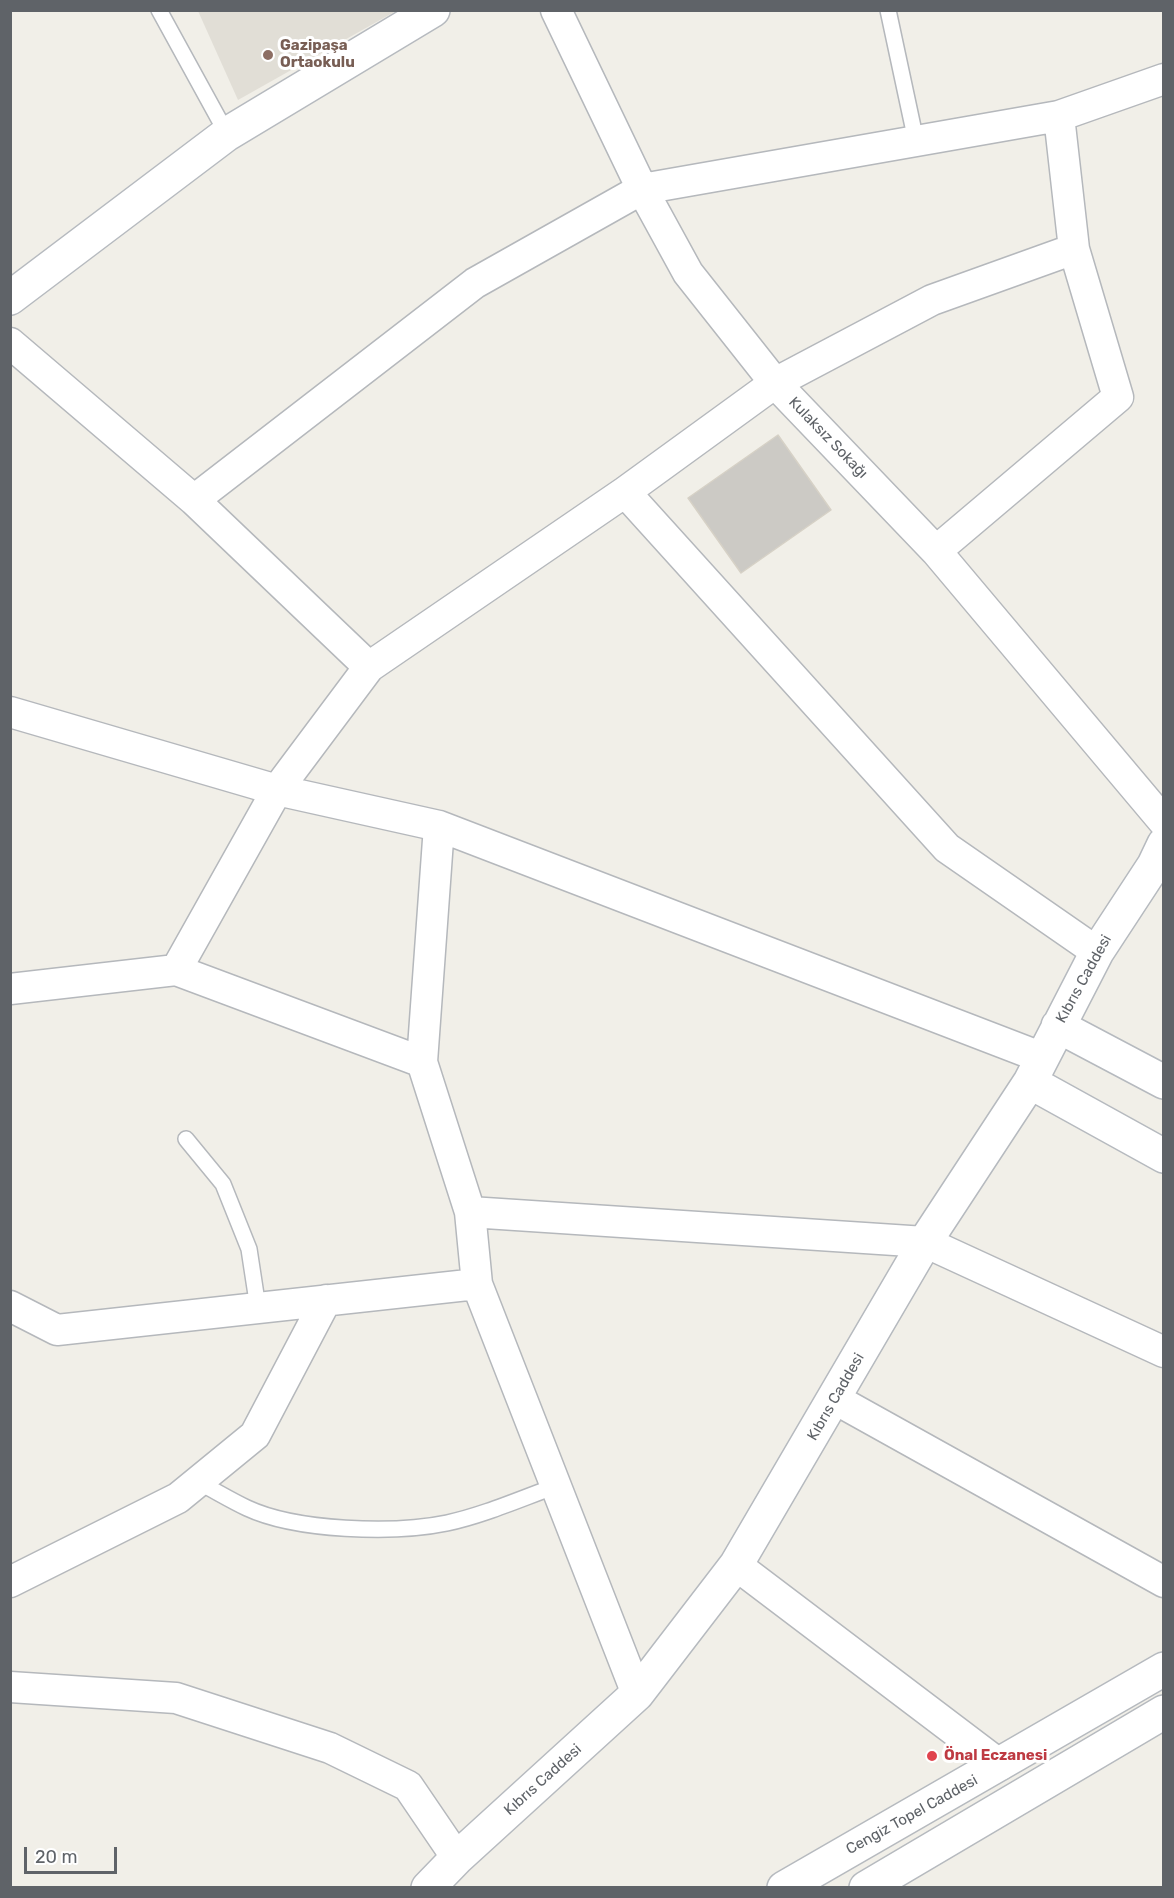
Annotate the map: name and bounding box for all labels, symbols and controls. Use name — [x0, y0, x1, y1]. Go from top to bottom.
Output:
place label: Gazipaşa Ortaokulu — [280, 37, 355, 72]
marker: Gazipaşa Ortaokulu — [261, 48, 275, 62]
street label: Kulaksız Sokağı — [785, 394, 871, 482]
street label: Kıbrıs Caddesi — [1052, 932, 1116, 1026]
street label: Kıbrıs Caddesi — [804, 1350, 868, 1444]
street label: Kıbrıs Caddesi — [501, 1741, 585, 1819]
place label: Önal Eczanesi — [944, 1747, 1047, 1765]
marker: Önal Eczanesi — [925, 1749, 939, 1763]
street label: Cengiz Topel Caddesi — [843, 1771, 981, 1859]
scale bar — [27, 1835, 120, 1873]
text: 20 m — [35, 1846, 77, 1868]

